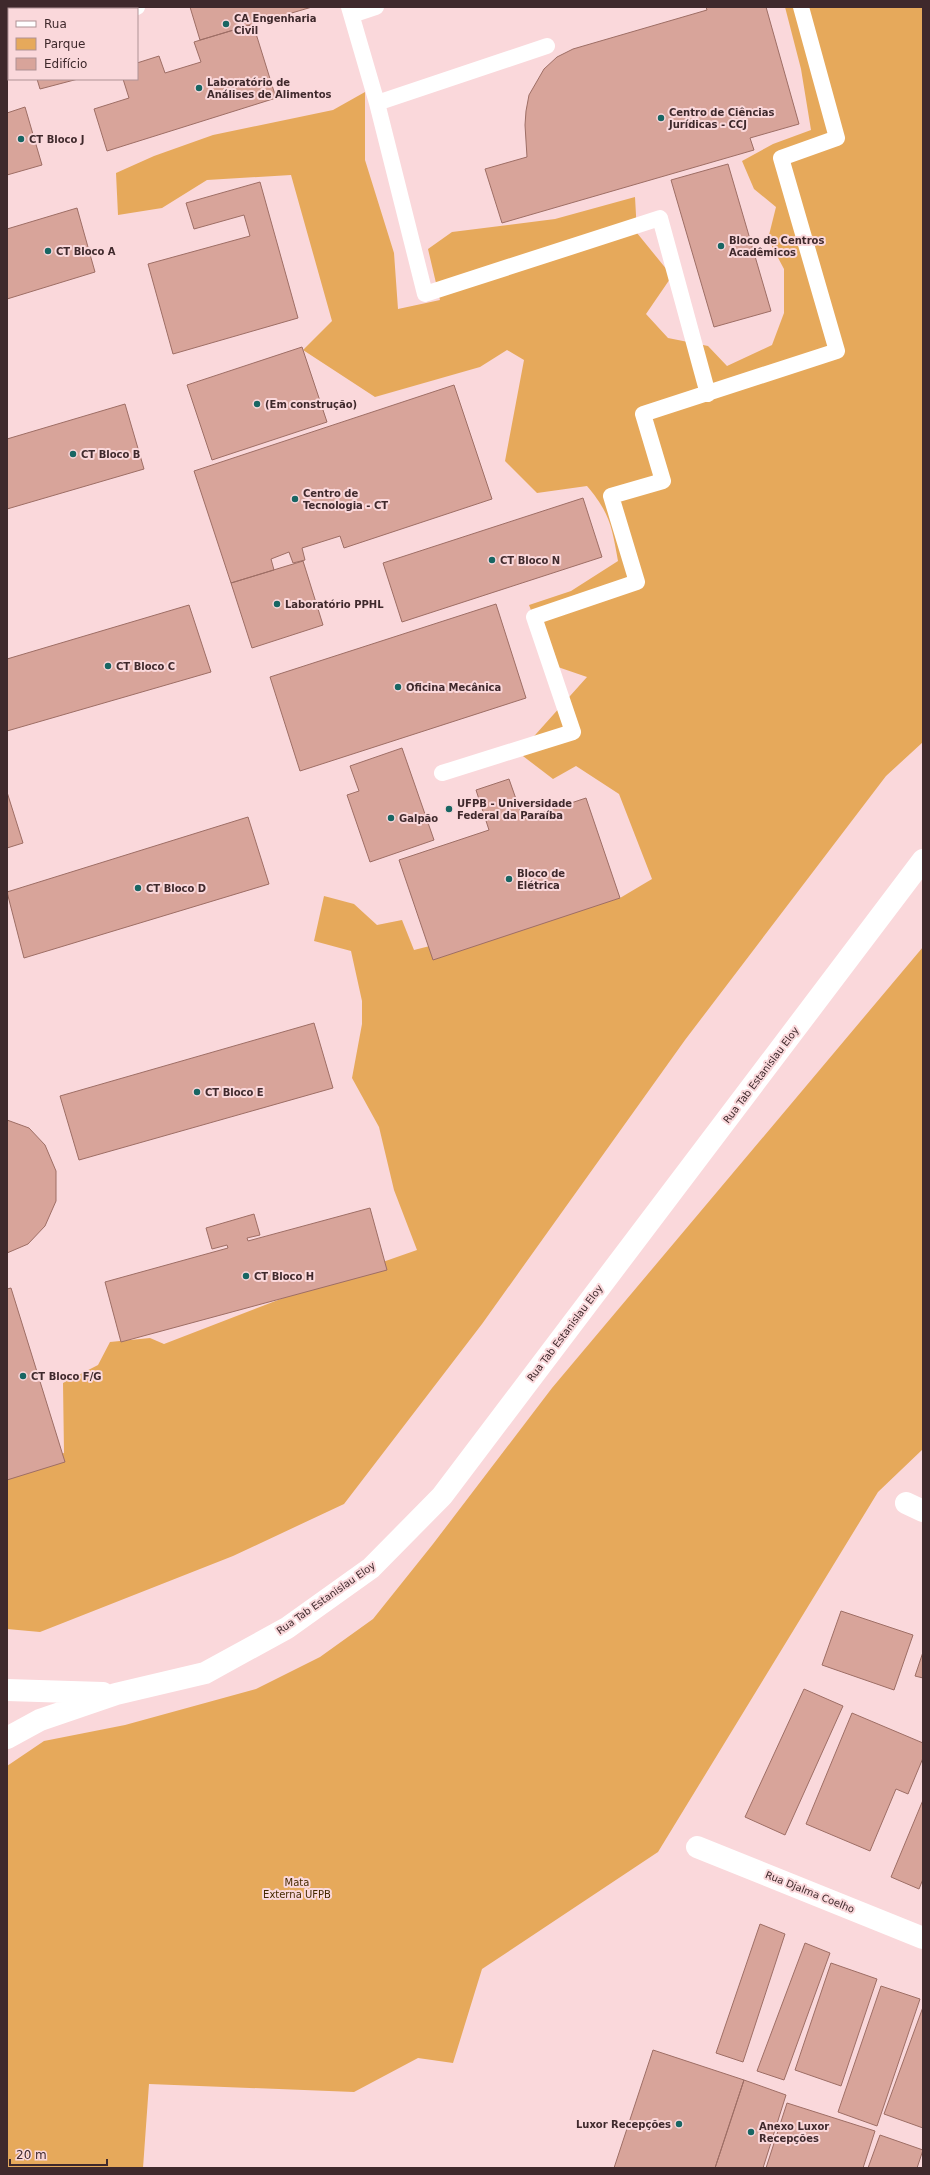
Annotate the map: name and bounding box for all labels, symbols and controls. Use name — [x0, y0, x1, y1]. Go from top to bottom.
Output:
legend — [8, 8, 138, 80]
place label: CA Engenharia Civil — [234, 13, 317, 36]
text: Rua — [44, 17, 67, 31]
marker: CA Engenharia Civil — [221, 19, 231, 29]
text: Parque — [44, 37, 85, 51]
text: Edifício — [44, 57, 87, 71]
place label: Laboratório de Análises de Alimentos — [207, 77, 332, 100]
marker: Laboratório de Análises de Alimentos — [194, 83, 204, 93]
place label: Centro de Ciências Jurídicas - CCJ — [668, 107, 774, 130]
marker: Centro de Ciências Jurídicas - CCJ — [656, 113, 666, 123]
marker: CT Bloco J — [16, 134, 26, 144]
place label: CT Bloco J — [29, 134, 85, 145]
place label: Bloco de Centros Acadêmicos — [729, 235, 824, 258]
marker: Bloco de Centros Acadêmicos — [716, 241, 726, 251]
marker: CT Bloco A — [43, 246, 53, 256]
place label: CT Bloco A — [56, 246, 116, 257]
marker: (Em construção) — [252, 399, 262, 409]
place label: (Em construção) — [265, 399, 357, 410]
marker: CT Bloco B — [68, 449, 78, 459]
place label: CT Bloco B — [81, 449, 140, 460]
place label: Centro de Tecnologia - CT — [303, 488, 388, 511]
marker: Centro de Tecnologia - CT — [290, 494, 300, 504]
marker: CT Bloco N — [487, 555, 497, 565]
place label: CT Bloco N — [500, 555, 560, 566]
marker: Laboratório PPHL — [272, 599, 282, 609]
place label: Laboratório PPHL — [285, 599, 384, 610]
marker: CT Bloco C — [103, 661, 113, 671]
place label: CT Bloco C — [116, 661, 175, 672]
marker: Oficina Mecânica — [393, 682, 403, 692]
place label: Oficina Mecânica — [406, 682, 501, 693]
place label: UFPB - Universidade Federal da Paraíba — [457, 798, 572, 821]
marker: UFPB - Universidade Federal da Paraíba — [444, 804, 454, 814]
marker: Galpão — [386, 813, 396, 823]
place label: Galpão — [399, 813, 438, 824]
place label: Bloco de Elétrica — [517, 868, 565, 891]
marker: Bloco de Elétrica — [504, 874, 514, 884]
marker: CT Bloco D — [133, 883, 143, 893]
place label: CT Bloco D — [146, 883, 206, 894]
street label: Rua Tab Estanislau Eloy — [721, 1025, 801, 1125]
marker: CT Bloco E — [192, 1087, 202, 1097]
place label: CT Bloco E — [205, 1087, 264, 1098]
marker: CT Bloco H — [241, 1271, 251, 1281]
place label: CT Bloco H — [254, 1271, 314, 1282]
street label: Rua Tab Estanislau Eloy — [525, 1283, 605, 1383]
marker: CT Bloco F/G — [18, 1371, 28, 1381]
place label: CT Bloco F/G — [31, 1371, 102, 1382]
street label: Rua Tab Estanislau Eloy — [275, 1560, 377, 1636]
street label: Rua Djalma Coelho — [764, 1869, 856, 1915]
park label: Mata Externa UFPB — [263, 1877, 331, 1900]
place label: Luxor Recepções — [576, 2119, 671, 2130]
marker: Luxor Recepções — [674, 2119, 684, 2129]
place label: Anexo Luxor Recepções — [759, 2121, 829, 2144]
marker: Anexo Luxor Recepções — [746, 2127, 756, 2137]
scale bar — [10, 2141, 107, 2167]
text: 20 m — [16, 2148, 47, 2162]

